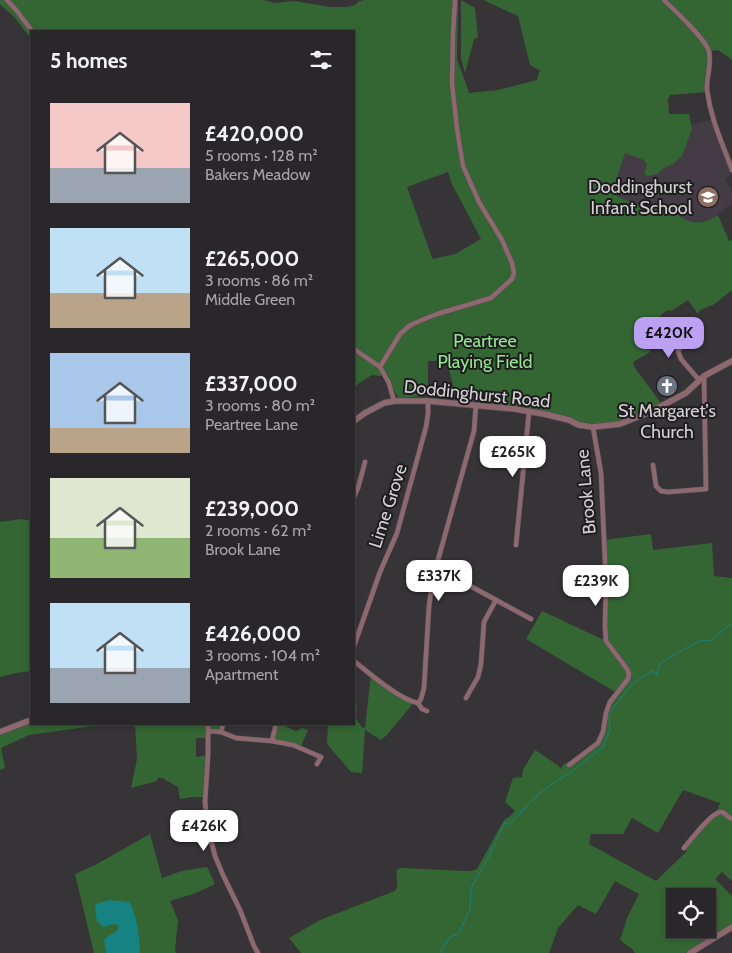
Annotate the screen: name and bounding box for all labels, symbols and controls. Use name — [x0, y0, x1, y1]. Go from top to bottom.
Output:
icon: filters — [307, 46, 335, 74]
text: 5 homes — [50, 48, 128, 73]
text: £420,000 — [205, 121, 304, 146]
icon: home — [90, 123, 150, 183]
text: 5 rooms · 128 m² — [205, 146, 318, 165]
text: Bakers Meadow — [205, 165, 310, 184]
place label: Doddinghurst Infant School — [588, 176, 693, 219]
school or university icon: Doddinghurst Infant School — [696, 185, 720, 209]
text: £265,000 — [205, 246, 299, 271]
icon: home — [90, 248, 150, 308]
text: 3 rooms · 86 m² — [205, 271, 313, 290]
text: Middle Green — [205, 290, 295, 309]
pin: £420K — [634, 316, 704, 359]
text: £420K — [645, 323, 693, 342]
park label: Peartree Playing Field — [437, 330, 533, 373]
text: £337,000 — [205, 371, 298, 396]
icon: home — [90, 373, 150, 433]
church icon: St Margaret's Church — [655, 374, 679, 398]
street label: Doddinghurst Road — [403, 375, 551, 413]
text: 3 rooms · 80 m² — [205, 396, 315, 415]
place label: St Margaret's Church — [618, 400, 716, 443]
text: Peartree Lane — [205, 415, 298, 434]
pin: £265K — [478, 436, 548, 478]
text: £265K — [491, 442, 535, 461]
street label: Brook Lane — [571, 449, 601, 535]
street label: Lime Grove — [364, 461, 412, 551]
text: £239,000 — [205, 496, 299, 521]
icon: home — [90, 498, 150, 558]
text: 2 rooms · 62 m² — [205, 521, 312, 540]
text: Brook Lane — [205, 540, 281, 559]
pin: £337K — [404, 560, 474, 602]
pin: £239K — [561, 564, 631, 607]
text: £337K — [417, 566, 461, 585]
text: £239K — [574, 571, 618, 590]
text: £426,000 — [205, 621, 301, 646]
icon: home — [90, 623, 150, 683]
text: 3 rooms · 104 m² — [205, 646, 320, 665]
text: Apartment — [205, 665, 278, 684]
pin: £426K — [169, 810, 239, 852]
text: £426K — [181, 816, 227, 835]
map controls — [666, 888, 716, 938]
button: locate — [666, 888, 716, 938]

